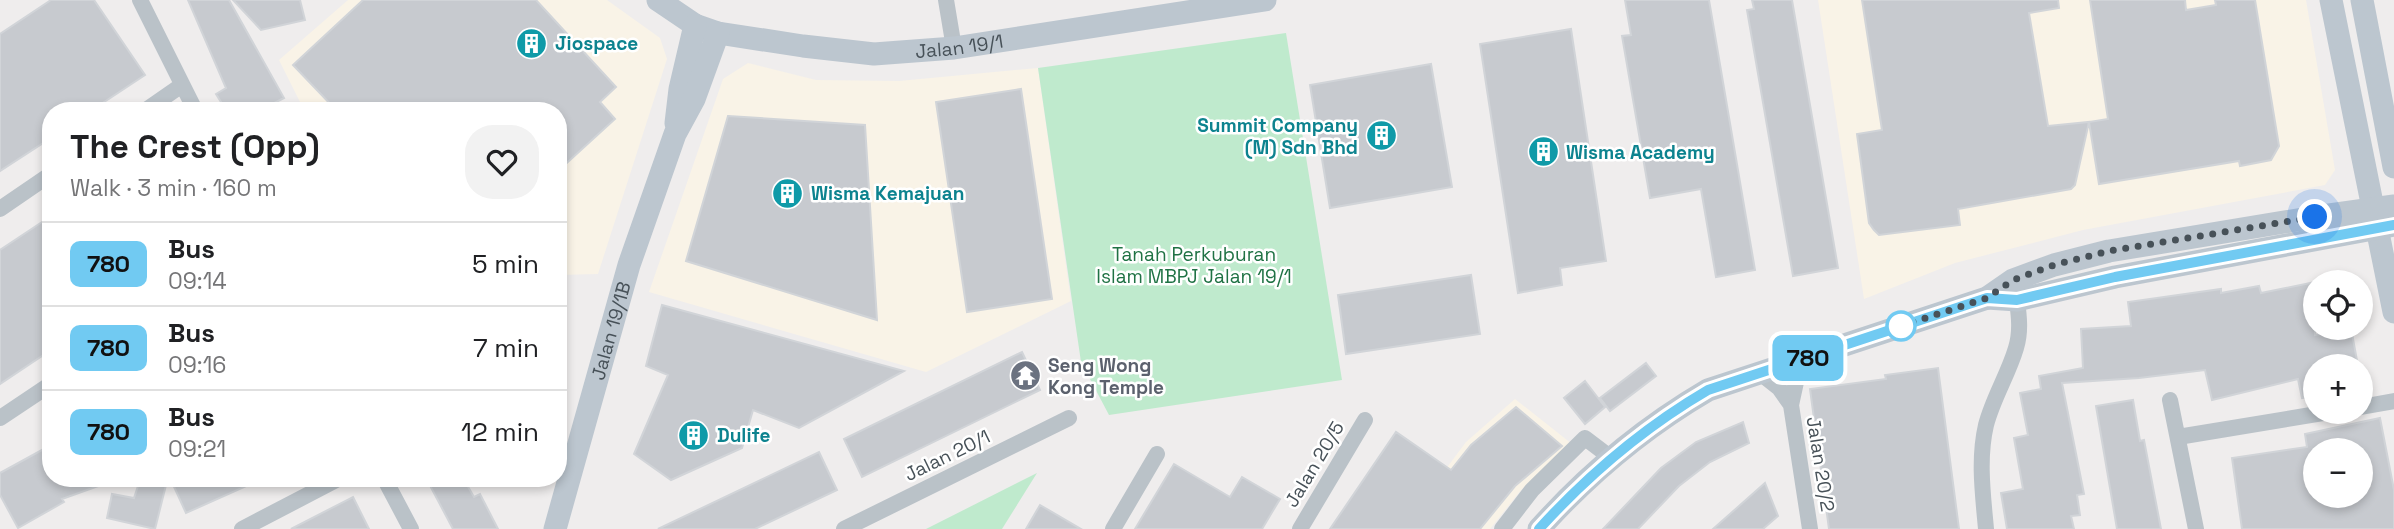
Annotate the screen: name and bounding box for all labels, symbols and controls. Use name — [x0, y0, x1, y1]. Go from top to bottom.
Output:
building icon: Jiospace — [515, 26, 549, 60]
street label: Jalan 19/1 — [914, 29, 1005, 64]
place label: Jiospace — [555, 31, 638, 56]
place label: Summit Company (M) Sdn Bhd — [1197, 113, 1358, 160]
building icon: Summit Company (M) Sdn Bhd — [1364, 119, 1398, 153]
button: heart — [465, 125, 539, 199]
text: The Crest (Opp) — [70, 126, 320, 168]
building icon: Wisma Academy — [1526, 135, 1560, 169]
place label: Wisma Academy — [1566, 140, 1715, 165]
text: Walk · 3 min · 160 m — [70, 173, 277, 203]
building icon: Wisma Kemajuan — [771, 176, 805, 210]
place label: Wisma Kemajuan — [811, 181, 964, 206]
your location — [2297, 199, 2332, 234]
text: Bus — [168, 232, 215, 266]
park label: Tanah Perkuburan Islam MBPJ Jalan 19/1 — [1096, 242, 1292, 289]
text: 5 min — [472, 247, 539, 281]
text: 780 — [87, 248, 130, 279]
text: 09:14 — [168, 266, 227, 296]
map controls — [2303, 270, 2373, 508]
button: locate — [2303, 270, 2373, 340]
street label: Jalan 19/1B — [585, 279, 637, 383]
unlabelled marker — [1886, 311, 1916, 341]
text: Bus — [168, 316, 215, 350]
text: 7 min — [473, 331, 539, 365]
text: 780 — [87, 332, 130, 363]
line badge: 780 — [1768, 335, 1848, 381]
text: 780 — [1786, 342, 1830, 373]
text: 09:16 — [168, 350, 226, 380]
place label: Seng Wong Kong Temple — [1048, 353, 1164, 400]
button: + — [2303, 354, 2373, 424]
temple icon: Seng Wong Kong Temple — [1008, 359, 1042, 393]
text: Bus — [168, 400, 215, 434]
text: 12 min — [461, 415, 539, 449]
street label: Jalan 20/2 — [1801, 415, 1840, 513]
text: 780 — [87, 416, 130, 447]
street label: Jalan 20/5 — [1279, 417, 1350, 512]
building icon: Dulife — [677, 418, 711, 452]
place label: Dulife — [717, 423, 770, 448]
street label: Jalan 20/1 — [900, 424, 994, 487]
text: 09:21 — [168, 434, 226, 464]
button: − — [2303, 438, 2373, 508]

